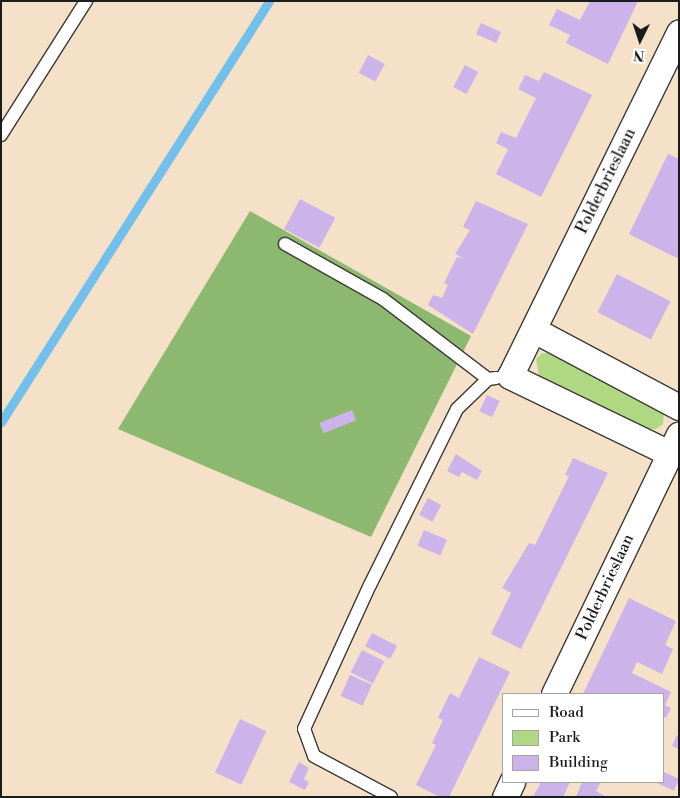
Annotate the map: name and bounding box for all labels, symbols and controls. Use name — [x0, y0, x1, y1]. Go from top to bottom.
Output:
north arrow — [615, 15, 665, 65]
text: N — [633, 46, 645, 64]
street label: Polderbrieslaan — [572, 125, 640, 237]
street label: Polderbrieslaan — [572, 531, 638, 643]
legend — [502, 693, 665, 783]
text: Road — [549, 703, 584, 722]
text: Park — [549, 728, 580, 747]
text: Building — [549, 753, 608, 772]

